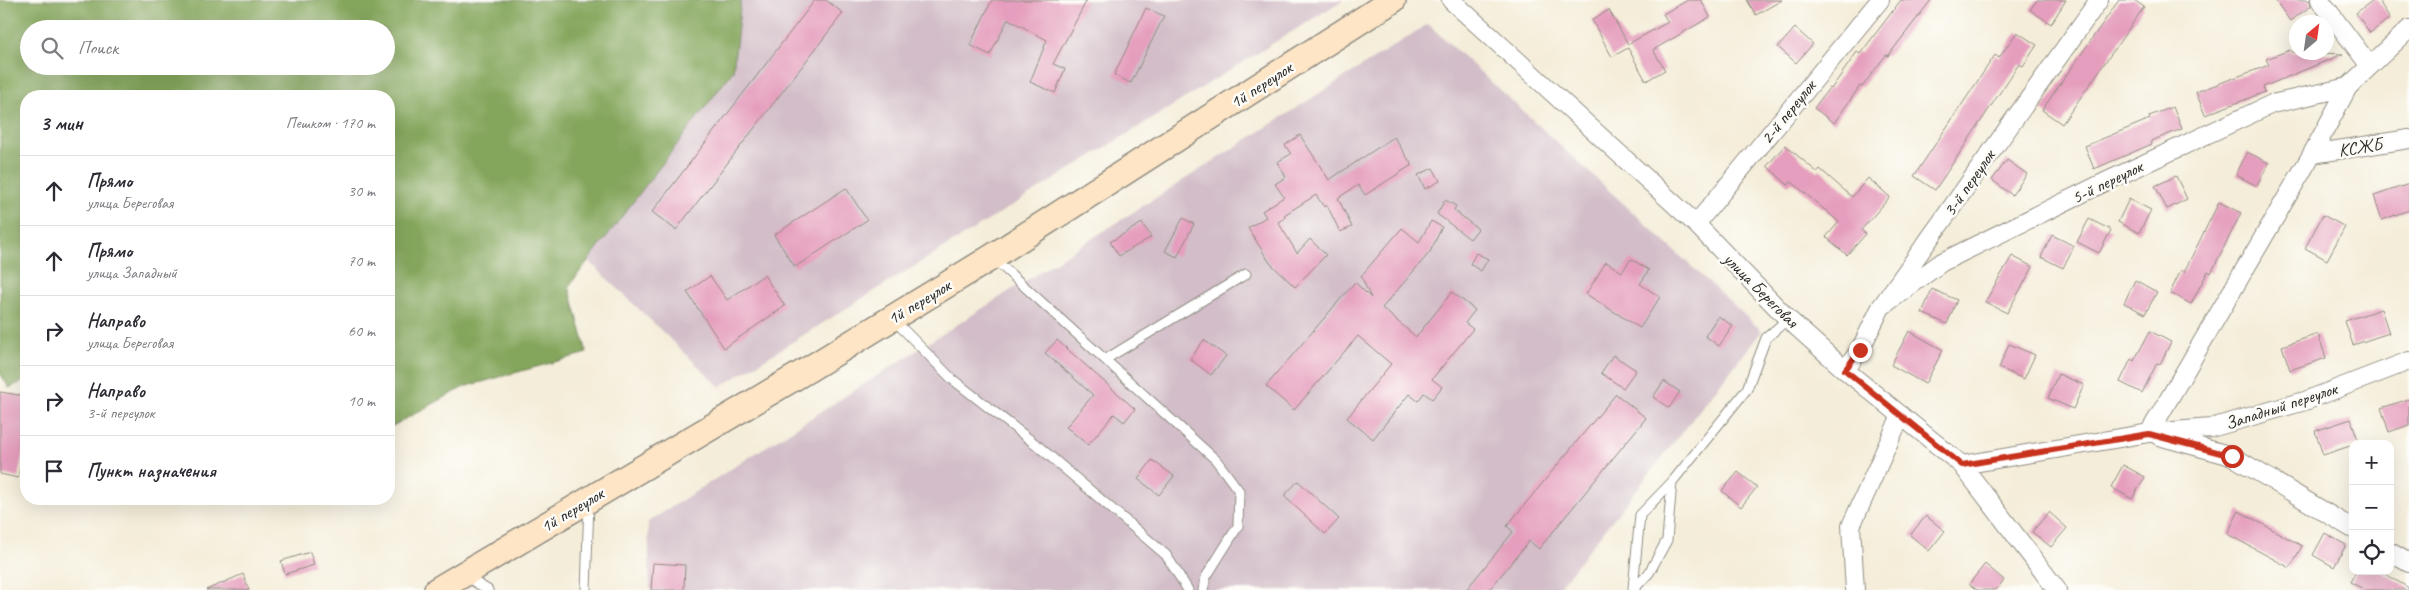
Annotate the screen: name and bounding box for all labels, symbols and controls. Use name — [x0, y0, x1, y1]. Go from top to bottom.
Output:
north arrow — [2289, 15, 2334, 60]
search box — [20, 20, 395, 75]
icon: search — [38, 34, 66, 62]
text: Поиск — [78, 36, 118, 60]
street label: 1й переулок — [1226, 55, 1298, 113]
street label: 2-й переулок — [1756, 74, 1822, 148]
text: 3 мин — [40, 110, 83, 136]
text: Пешком · 170 m — [286, 113, 375, 133]
street label: КСЖБ — [2337, 132, 2386, 161]
street label: 3-й переулок — [1938, 144, 2001, 220]
street label: 5-й переулок — [2068, 154, 2148, 208]
text: Прямо — [87, 169, 132, 193]
icon: ahead — [40, 177, 68, 205]
text: 30 m — [348, 181, 375, 201]
text: улица Береговая — [87, 193, 173, 213]
text: Прямо — [87, 239, 132, 263]
icon: ahead — [40, 247, 68, 275]
street label: улица Береговая — [1718, 247, 1804, 333]
text: 70 m — [348, 251, 375, 271]
text: улица Западный — [87, 263, 177, 283]
street label: 1й переулок — [883, 273, 957, 329]
text: Направо — [87, 309, 145, 333]
icon: right — [40, 317, 68, 345]
text: 60 m — [348, 321, 375, 341]
text: улица Береговая — [87, 333, 173, 353]
route end — [1849, 339, 1872, 362]
street label: Западный переулок — [2222, 377, 2342, 434]
text: Направо — [87, 379, 145, 403]
icon: right — [40, 387, 68, 415]
text: 10 m — [348, 391, 375, 411]
text: 3-й переулок — [87, 403, 154, 423]
map controls — [2349, 440, 2394, 575]
button: + — [2349, 440, 2394, 485]
route start — [2221, 445, 2244, 468]
icon: arrive — [40, 457, 68, 485]
text: Пункт назначения — [87, 459, 216, 483]
street label: 1й переулок — [536, 481, 610, 537]
button: − — [2349, 485, 2394, 530]
button: locate — [2349, 530, 2394, 575]

